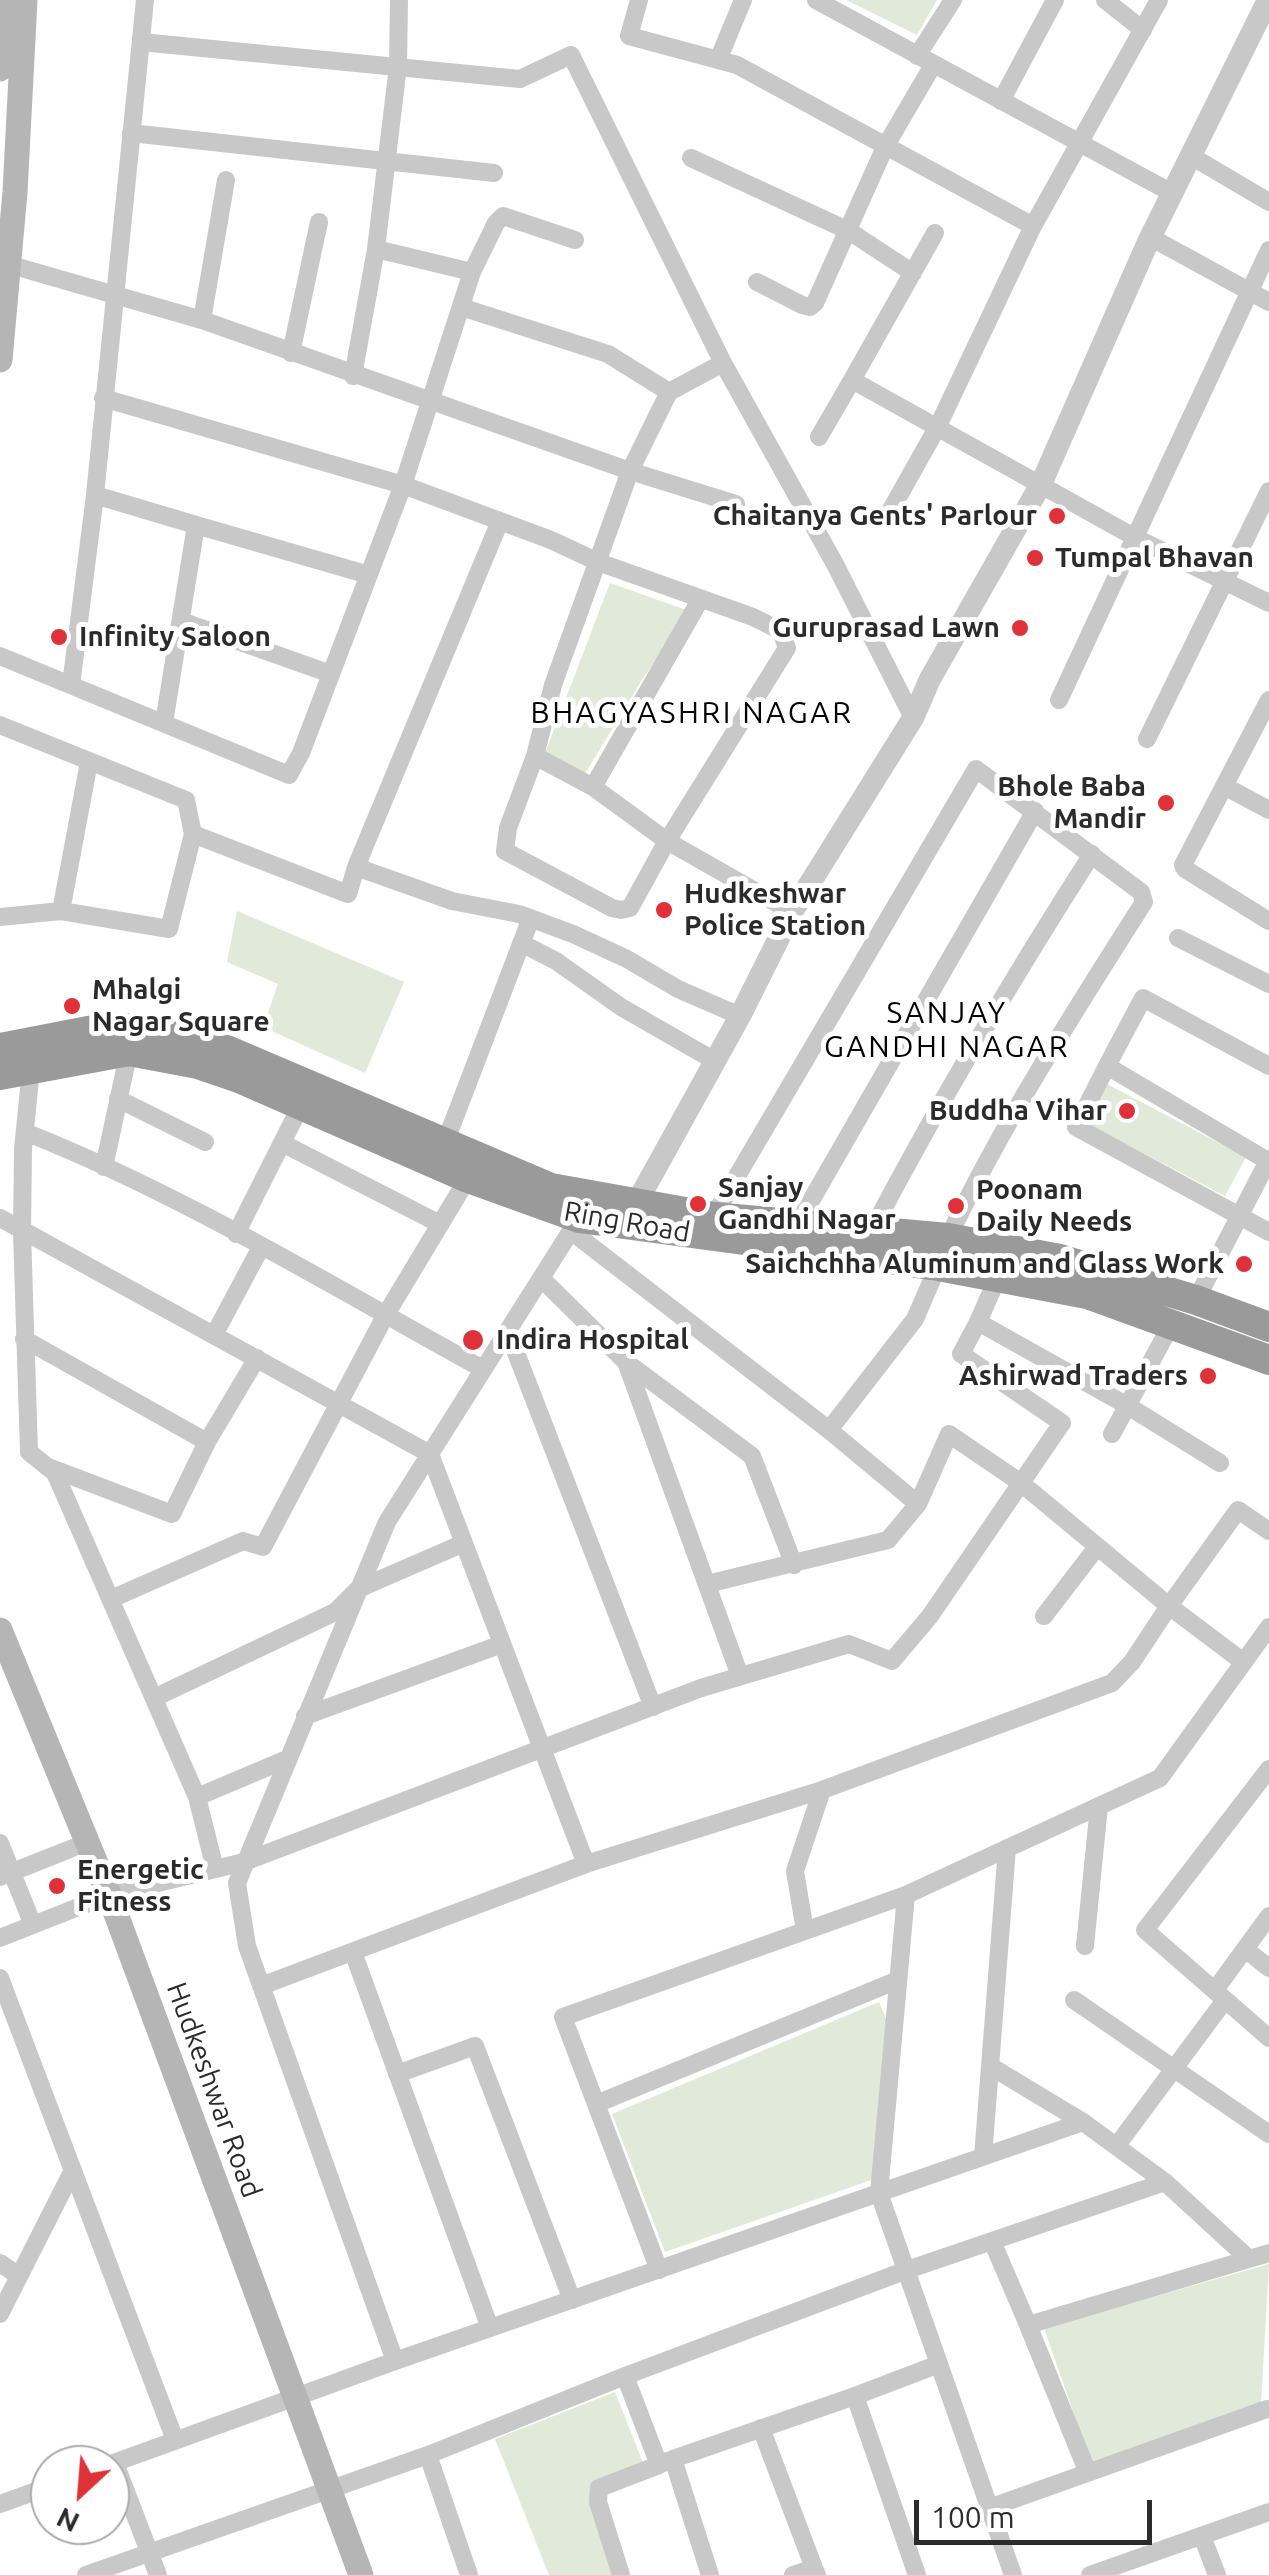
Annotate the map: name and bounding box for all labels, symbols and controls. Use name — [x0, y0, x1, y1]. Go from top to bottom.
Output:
place label: Chaitanya Gents' Parlour — [713, 499, 1037, 533]
marker: Chaitanya Gents' Parlour — [1046, 505, 1068, 527]
place label: Tumpal Bhavan — [1055, 541, 1254, 575]
marker: Tumpal Bhavan — [1024, 547, 1046, 569]
place label: Guruprasad Lawn — [772, 611, 1000, 645]
marker: Guruprasad Lawn — [1009, 617, 1031, 639]
place label: Infinity Saloon — [79, 620, 271, 654]
marker: Infinity Saloon — [48, 626, 70, 648]
district label: BHAGYASHRI NAGAR — [531, 695, 853, 731]
place label: Bhole Baba Mandir — [997, 770, 1146, 836]
marker: Bhole Baba Mandir — [1155, 792, 1177, 814]
place label: Hudkeshwar Police Station — [684, 877, 866, 943]
marker: Hudkeshwar Police Station — [653, 899, 675, 921]
place label: Mhalgi Nagar Square — [92, 973, 270, 1039]
marker: Mhalgi Nagar Square — [61, 995, 83, 1017]
district label: SANJAY GANDHI NAGAR — [824, 995, 1070, 1066]
place label: Buddha Vihar — [929, 1094, 1107, 1128]
marker: Buddha Vihar — [1116, 1100, 1138, 1122]
place label: Sanjay Gandhi Nagar — [718, 1171, 896, 1237]
place label: Poonam Daily Needs — [976, 1173, 1132, 1239]
marker: Sanjay Gandhi Nagar — [687, 1193, 709, 1215]
street label: Ring Road — [561, 1194, 693, 1250]
marker: Poonam Daily Needs — [945, 1195, 967, 1217]
place label: Saichchha Aluminum and Glass Work — [745, 1247, 1224, 1281]
marker: Saichchha Aluminum and Glass Work — [1233, 1253, 1255, 1275]
place label: Indira Hospital — [496, 1323, 689, 1357]
marker: Indira Hospital — [460, 1327, 486, 1353]
place label: Ashirwad Traders — [959, 1359, 1188, 1393]
marker: Ashirwad Traders — [1197, 1365, 1219, 1387]
place label: Energetic Fitness — [77, 1853, 204, 1919]
marker: Energetic Fitness — [46, 1875, 68, 1897]
street label: Hudkeshwar Road — [159, 1978, 269, 2202]
north arrow — [30, 2445, 130, 2545]
scale bar — [919, 2480, 1156, 2542]
text: 100 m — [931, 2500, 1015, 2534]
text: N — [51, 2502, 84, 2539]

